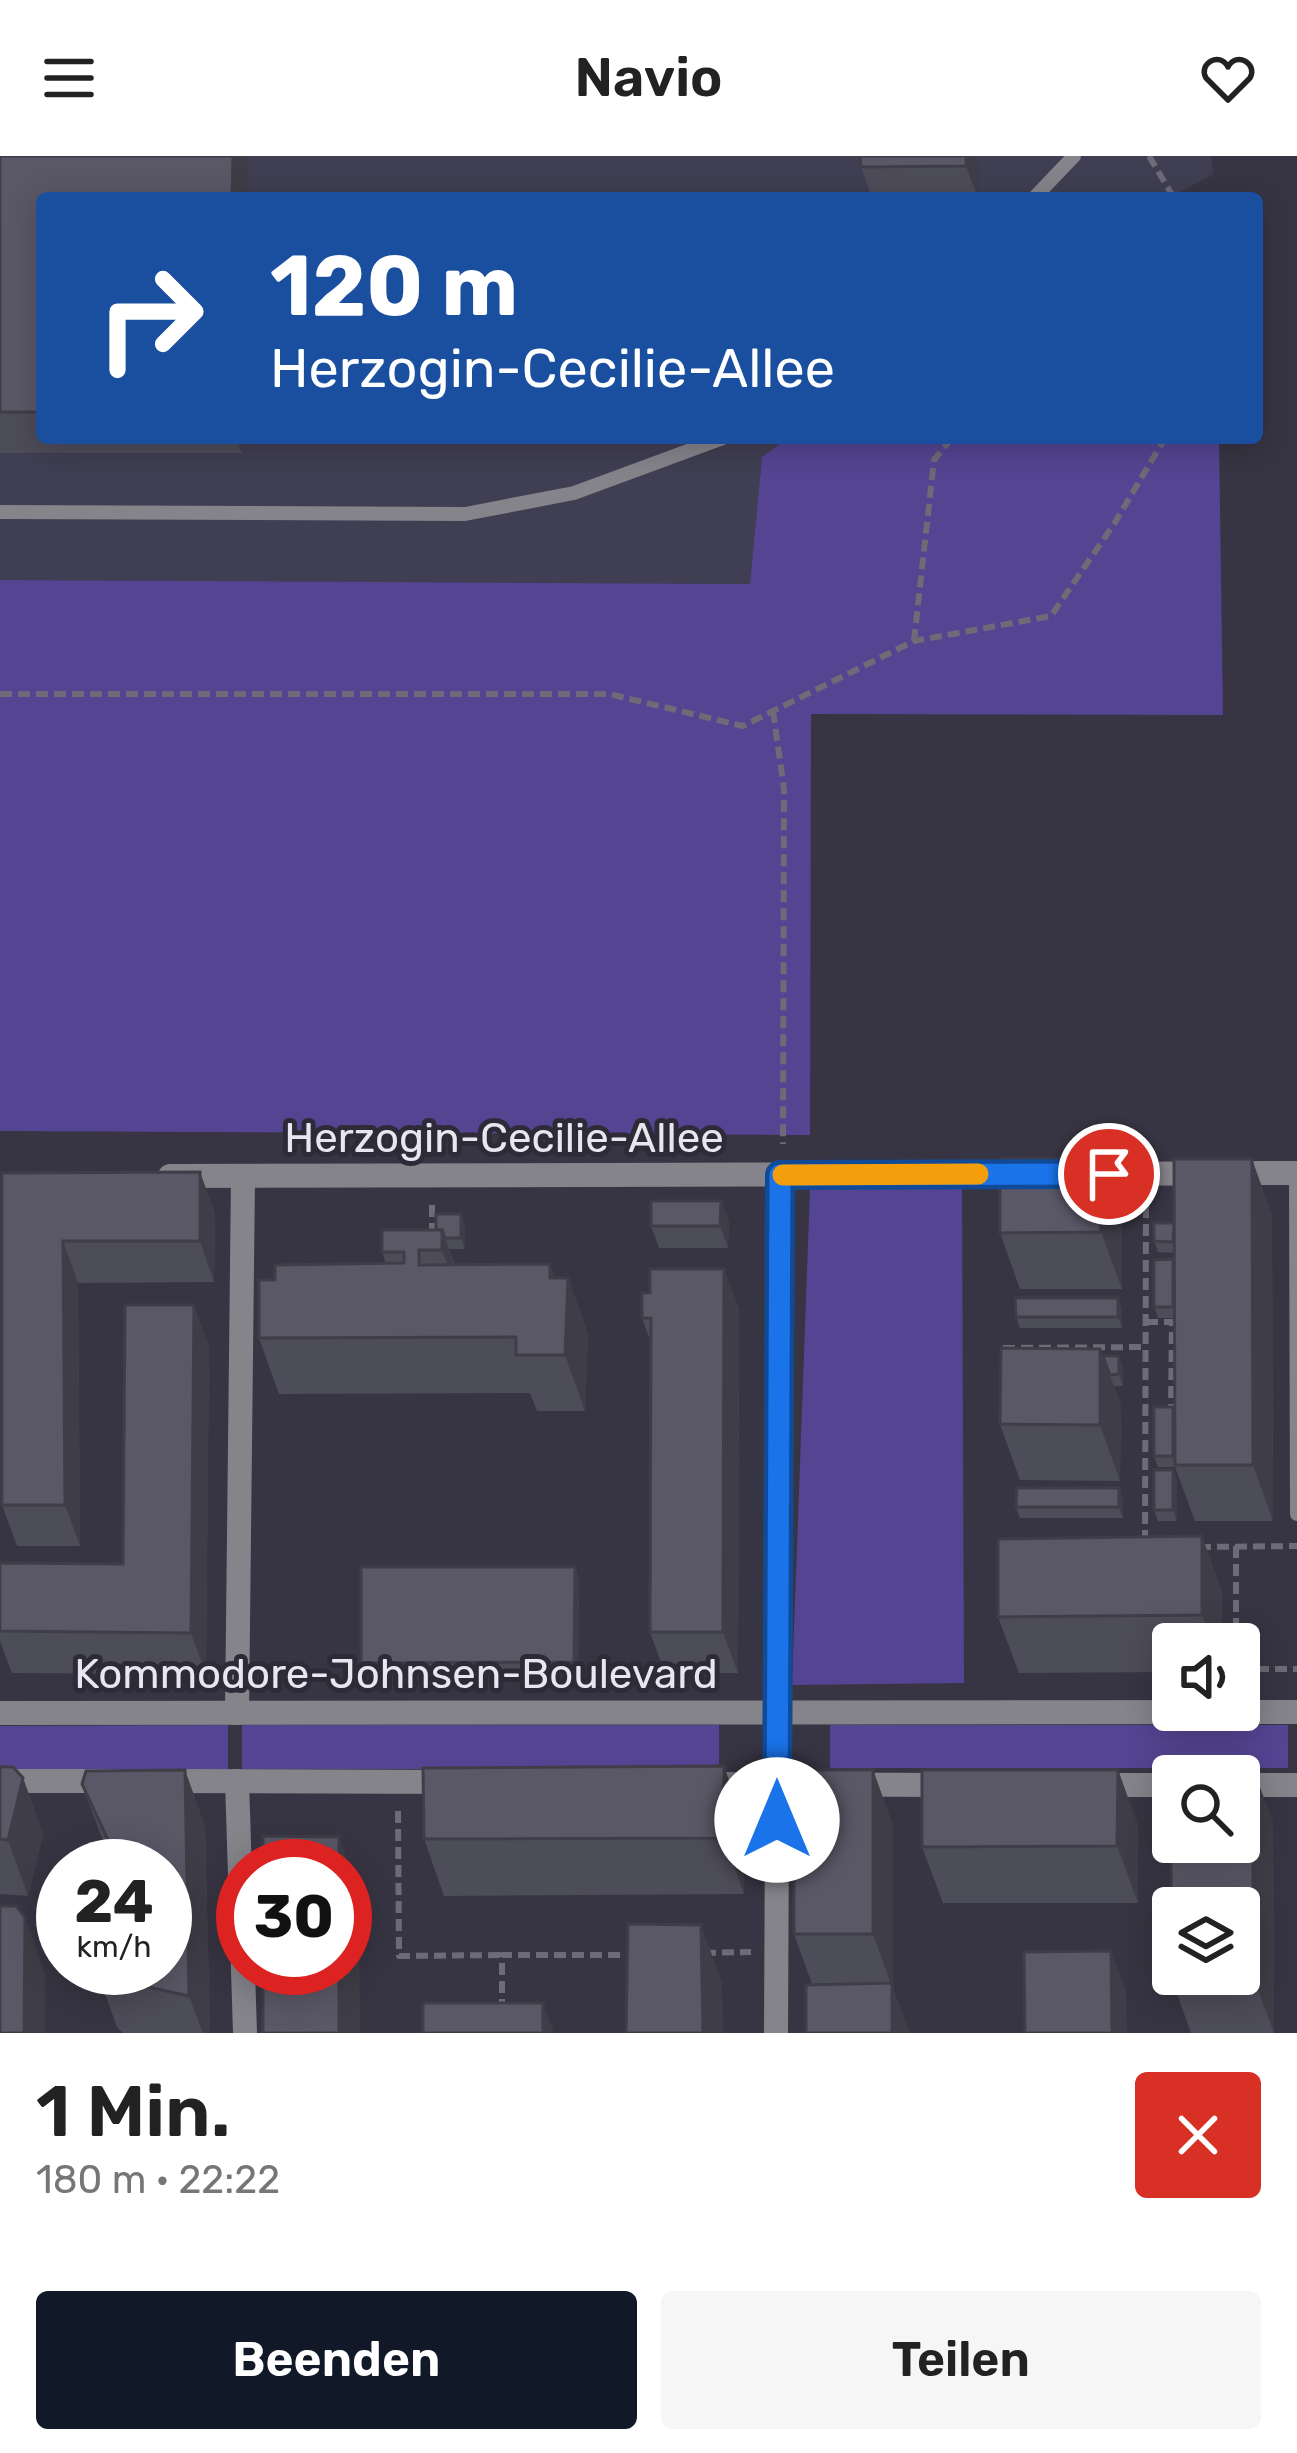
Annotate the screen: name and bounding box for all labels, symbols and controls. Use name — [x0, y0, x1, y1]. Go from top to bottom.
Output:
icon: menu — [36, 45, 102, 111]
icon: heart — [1195, 45, 1261, 111]
text: Navio — [575, 46, 722, 110]
text: 120 m — [270, 236, 518, 336]
icon: right — [72, 240, 228, 396]
text: Herzogin-Cecilie-Allee — [270, 337, 835, 401]
street label: Herzogin-Cecilie-Allee — [284, 1113, 724, 1163]
pin — [1058, 1123, 1160, 1225]
icon: arrive — [1076, 1141, 1142, 1207]
map controls — [1152, 1623, 1260, 1995]
button: sound — [1152, 1623, 1260, 1731]
street label: Kommodore-Johnsen-Boulevard — [74, 1649, 718, 1699]
button: search — [1152, 1755, 1260, 1863]
position arrow — [714, 1757, 840, 1883]
speed limit sign: 30 — [216, 1839, 372, 1995]
text: 24 — [74, 1866, 154, 1937]
button: layers — [1152, 1887, 1260, 1995]
text: km/h — [77, 1929, 151, 1965]
text: 1 Min. — [36, 2069, 231, 2154]
button: close — [1135, 2072, 1261, 2198]
text: 180 m · 22:22 — [36, 2157, 280, 2203]
button: Beenden — [36, 2291, 637, 2429]
button: Teilen — [661, 2291, 1261, 2429]

